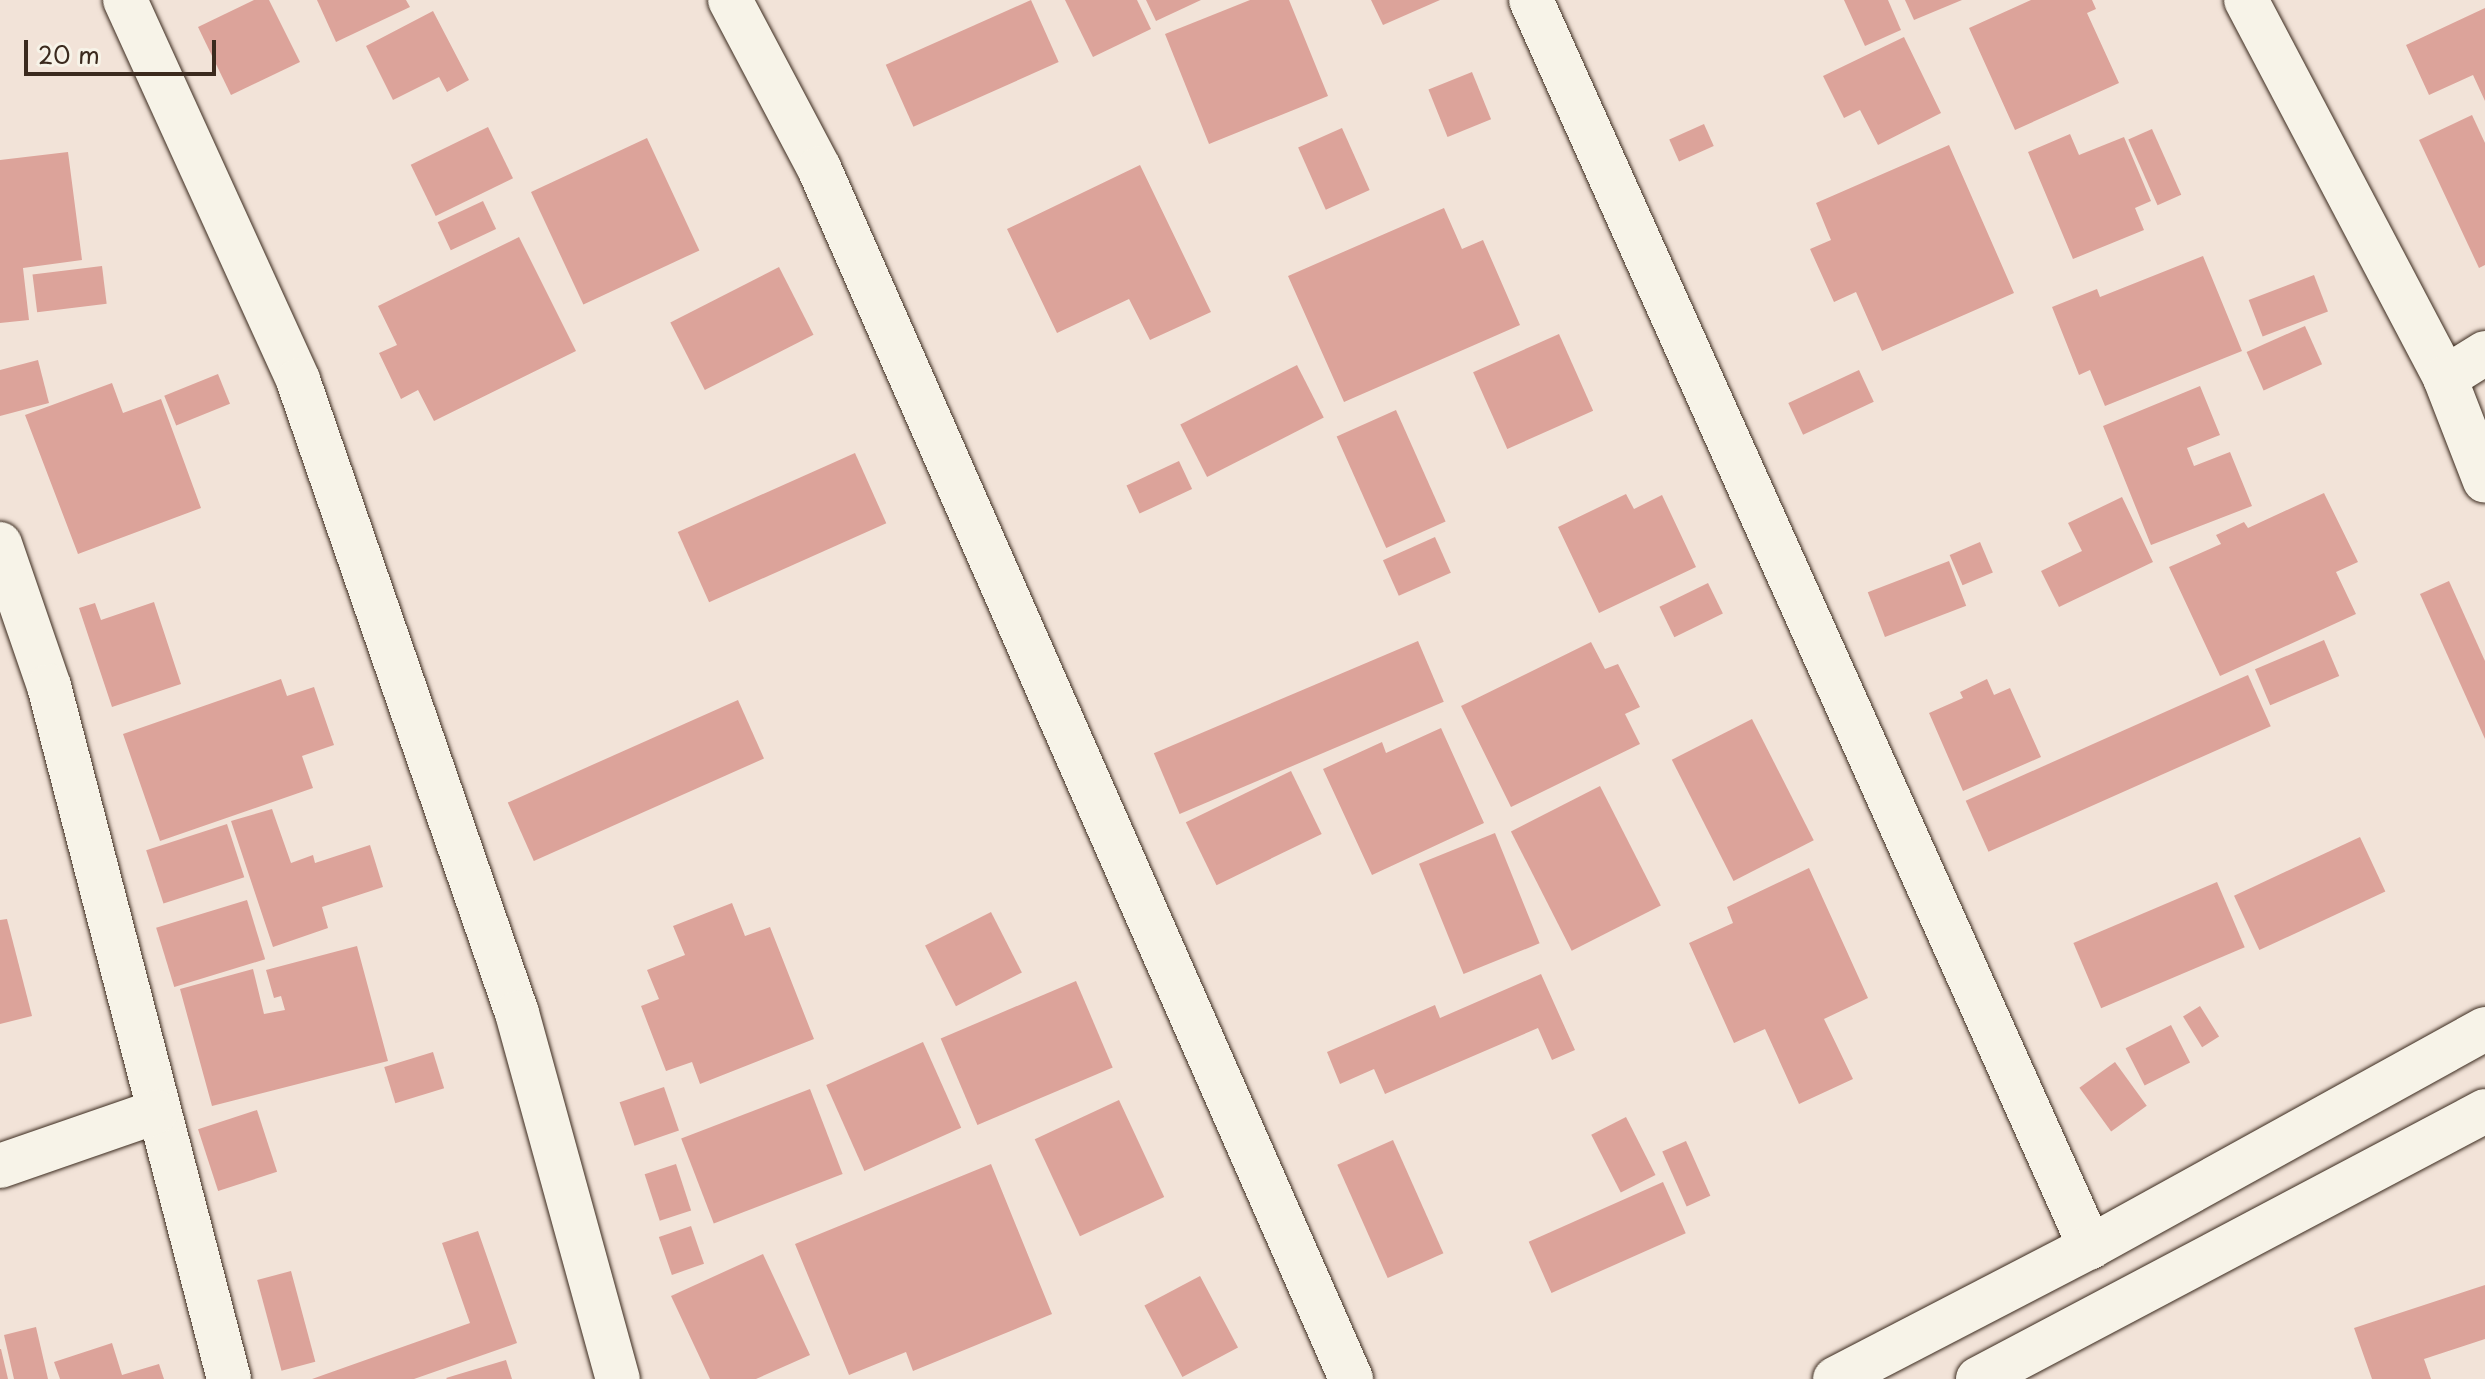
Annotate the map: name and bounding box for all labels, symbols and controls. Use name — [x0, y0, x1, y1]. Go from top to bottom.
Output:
scale bar — [28, 24, 220, 74]
text: 20 m — [38, 36, 100, 72]

